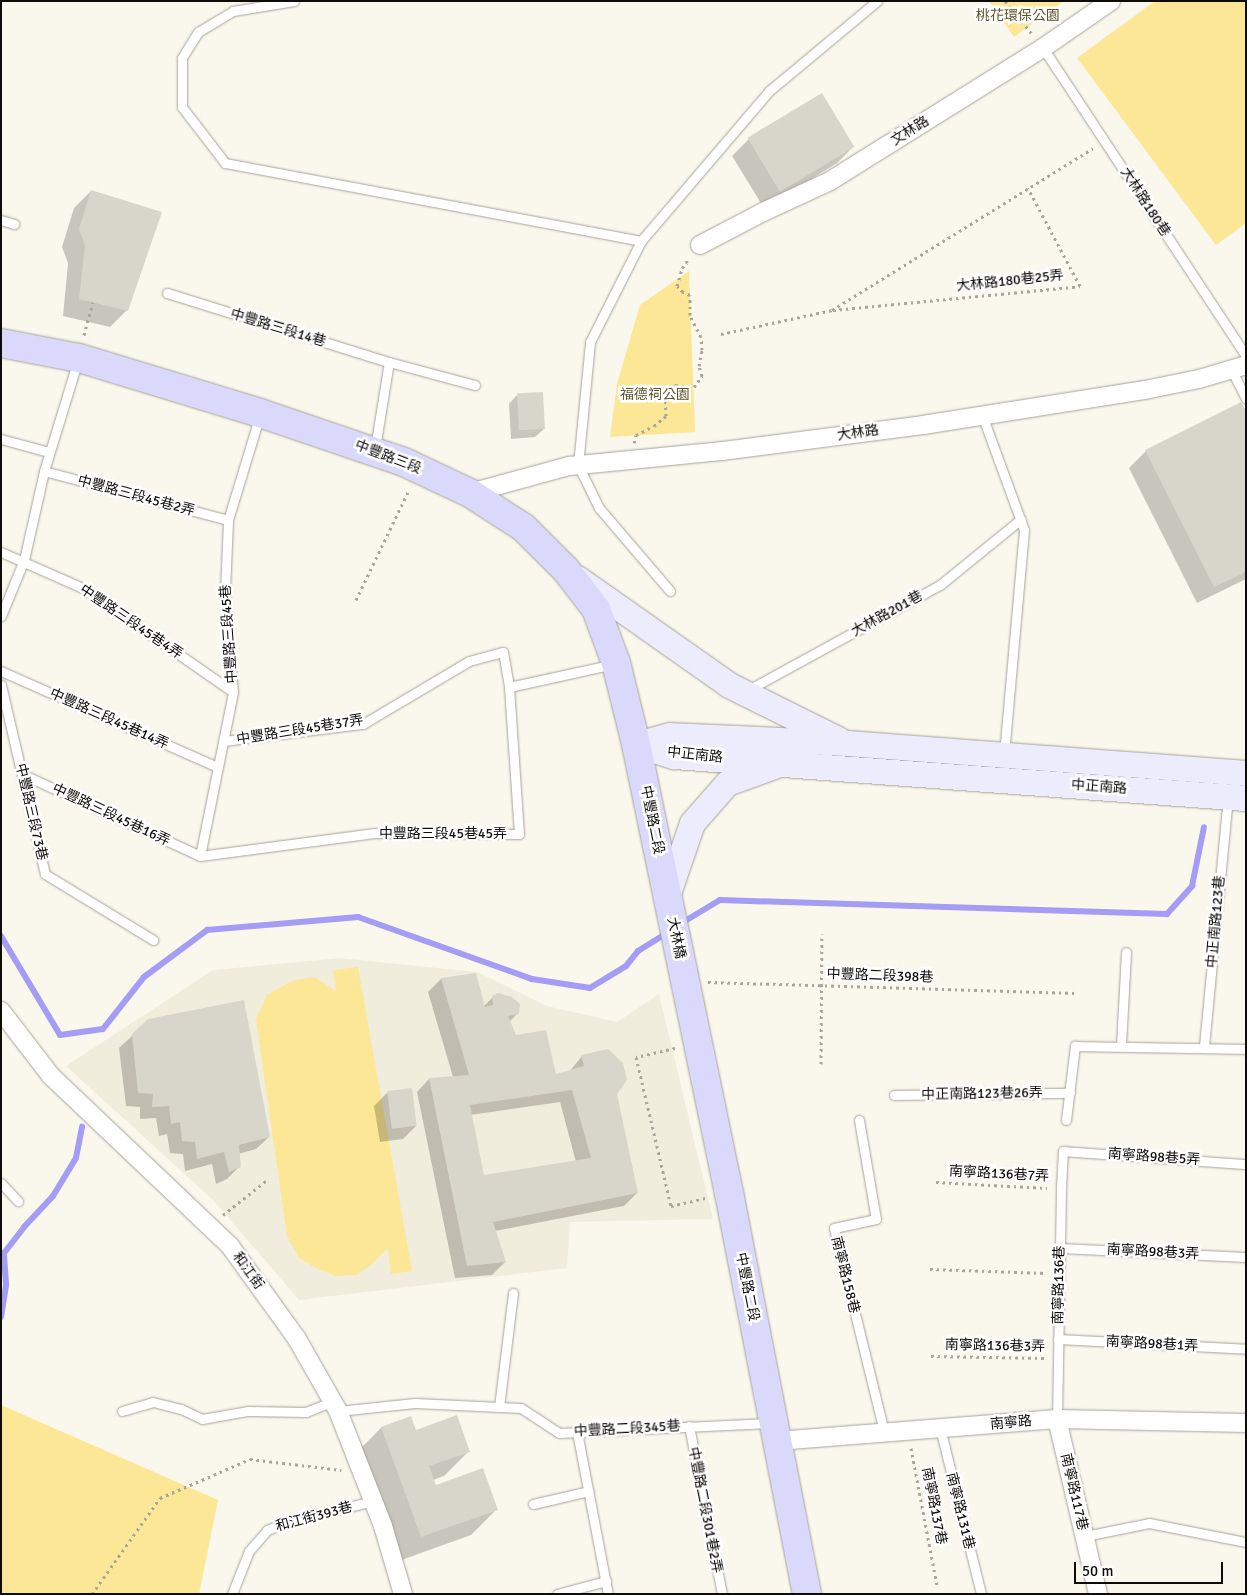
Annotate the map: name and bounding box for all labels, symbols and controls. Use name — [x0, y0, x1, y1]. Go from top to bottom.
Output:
park label: 桃花環保公園 — [976, 8, 1060, 24]
street label: 文林路 — [888, 113, 932, 149]
street label: 大林路180巷 — [1117, 164, 1173, 240]
street label: 大林路180巷25弄 — [956, 267, 1064, 295]
street label: 中豐路三段14巷 — [228, 305, 328, 351]
park label: 福德祠公園 — [620, 387, 690, 403]
street label: 大林路 — [836, 422, 880, 444]
street label: 中豐路三段 — [352, 437, 424, 477]
street label: 中豐路三段45巷2弄 — [76, 472, 196, 520]
street label: 中豐路三段45巷4弄 — [76, 581, 186, 663]
street label: 中豐路三段45巷 — [217, 584, 241, 684]
street label: 大林路201巷 — [849, 588, 925, 640]
street label: 中豐路三段45巷14弄 — [47, 685, 171, 753]
street label: 中豐路三段45巷37弄 — [235, 712, 365, 748]
street label: 中正南路 — [666, 744, 724, 766]
street label: 中豐路三段73巷 — [12, 762, 50, 862]
street label: 中正南路 — [1070, 777, 1128, 797]
street label: 中豐路三段45巷16弄 — [49, 780, 173, 850]
street label: 中豐路二段 — [637, 784, 667, 856]
street label: 中豐路三段45巷45弄 — [379, 826, 507, 842]
street label: 中正南路123巷 — [1204, 875, 1228, 969]
street label: 大林橋 — [663, 916, 689, 960]
street label: 中豐路二段398巷 — [826, 966, 934, 986]
street label: 中正南路123巷26弄 — [921, 1085, 1043, 1103]
street label: 南寧路98巷5弄 — [1107, 1145, 1201, 1169]
street label: 南寧路136巷7弄 — [949, 1163, 1049, 1185]
street label: 南寧路158巷 — [827, 1235, 863, 1315]
street label: 南寧路98巷3弄 — [1106, 1241, 1200, 1263]
street label: 南寧路136巷 — [1050, 1246, 1068, 1324]
street label: 和江街 — [229, 1249, 267, 1293]
street label: 中豐路二段 — [732, 1251, 762, 1323]
street label: 南寧路98巷1弄 — [1105, 1333, 1199, 1355]
street label: 南寧路136巷3弄 — [945, 1337, 1045, 1355]
street label: 南寧路 — [989, 1413, 1033, 1433]
street label: 中豐路二段345巷 — [573, 1418, 681, 1440]
street label: 中豐路二段301巷2弄 — [685, 1445, 725, 1575]
street label: 南寧路117巷 — [1057, 1452, 1091, 1532]
street label: 南寧路137巷 — [918, 1466, 950, 1546]
street label: 南寧路131巷 — [942, 1471, 978, 1551]
street label: 和江街393巷 — [274, 1499, 354, 1535]
scale bar — [1077, 1552, 1226, 1584]
text: 50 m — [1082, 1562, 1113, 1580]

